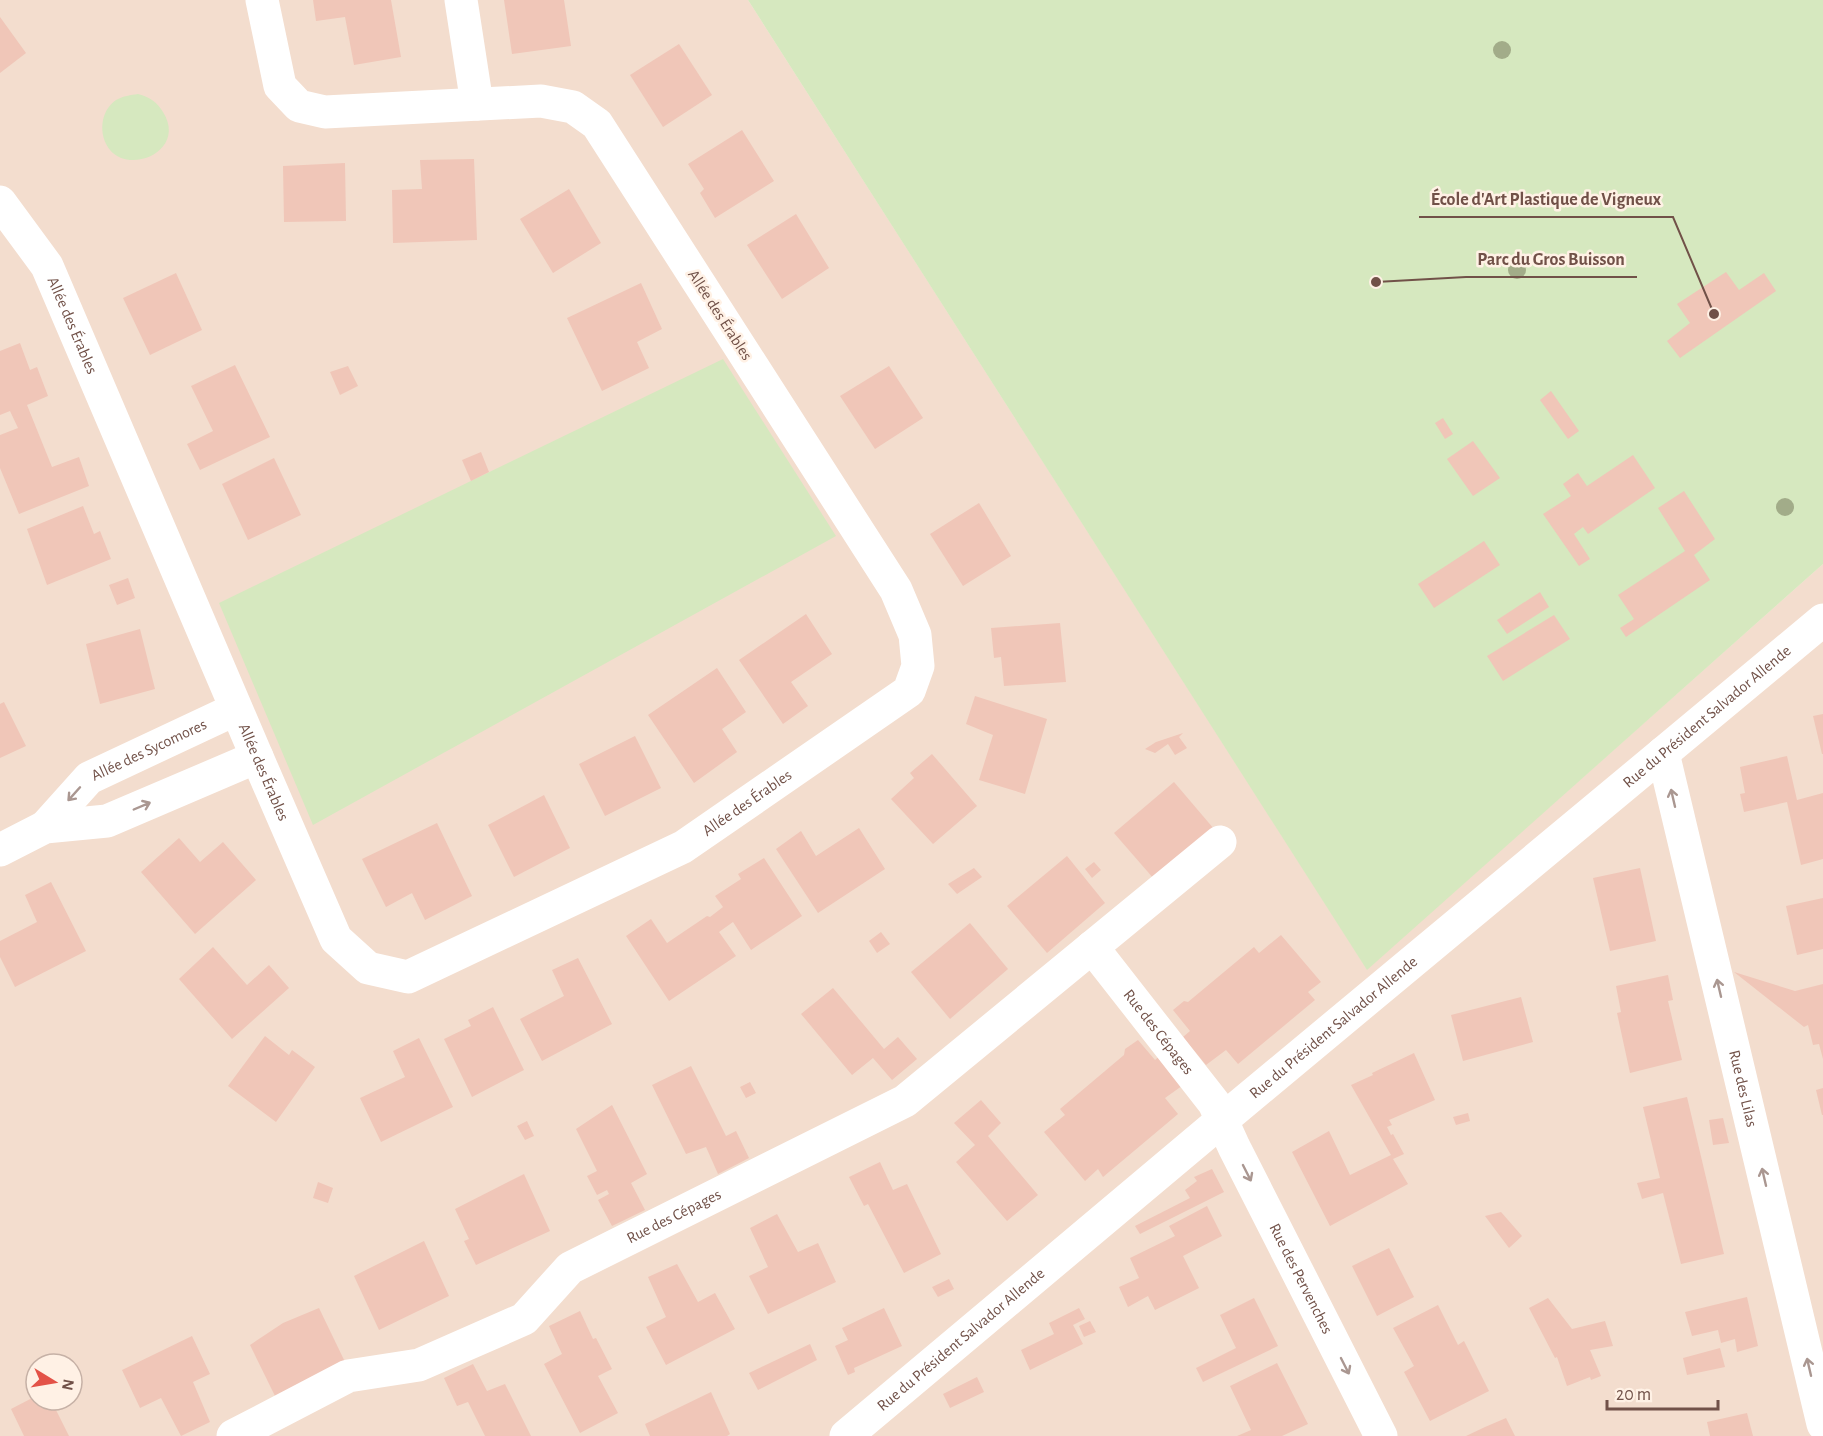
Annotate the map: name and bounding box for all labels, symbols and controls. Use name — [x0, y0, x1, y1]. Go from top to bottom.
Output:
callout: École d'Art Plastique de Vigneux — [1419, 181, 1673, 217]
text: École d'Art Plastique de Vigneux — [1431, 188, 1662, 209]
callout: Parc du Gros Buisson — [1466, 241, 1637, 277]
text: Parc du Gros Buisson — [1477, 251, 1625, 269]
street label: Allée des Érables — [685, 266, 757, 363]
street label: Allée des Érables — [45, 274, 100, 377]
street label: Rue du Président Salvador Allende — [1620, 642, 1794, 791]
street label: Allée des Sycomores — [89, 716, 209, 784]
street label: Allée des Érables — [236, 721, 292, 823]
street label: Allée des Érables — [700, 767, 795, 839]
one-way arrow — [67, 786, 81, 801]
one-way arrow — [1667, 789, 1679, 808]
one-way arrow — [133, 800, 151, 811]
street label: Rue du Président Salvador Allende — [1247, 953, 1420, 1102]
one-way arrow — [1712, 978, 1724, 997]
street label: Rue des Cépages — [1120, 987, 1197, 1078]
street label: Rue des Lilas — [1726, 1048, 1760, 1129]
one-way arrow — [1242, 1164, 1253, 1182]
one-way arrow — [1758, 1168, 1769, 1187]
street label: Rue des Cépages — [624, 1186, 724, 1246]
street label: Rue des Pervenches — [1266, 1221, 1336, 1336]
street label: Rue du Président Salvador Allende — [874, 1265, 1047, 1414]
north arrow — [24, 1352, 84, 1412]
one-way arrow — [1340, 1356, 1351, 1374]
one-way arrow — [1803, 1358, 1815, 1377]
scale bar — [1607, 1373, 1718, 1411]
text: N — [59, 1378, 77, 1392]
text: 20 m — [1616, 1386, 1651, 1404]

